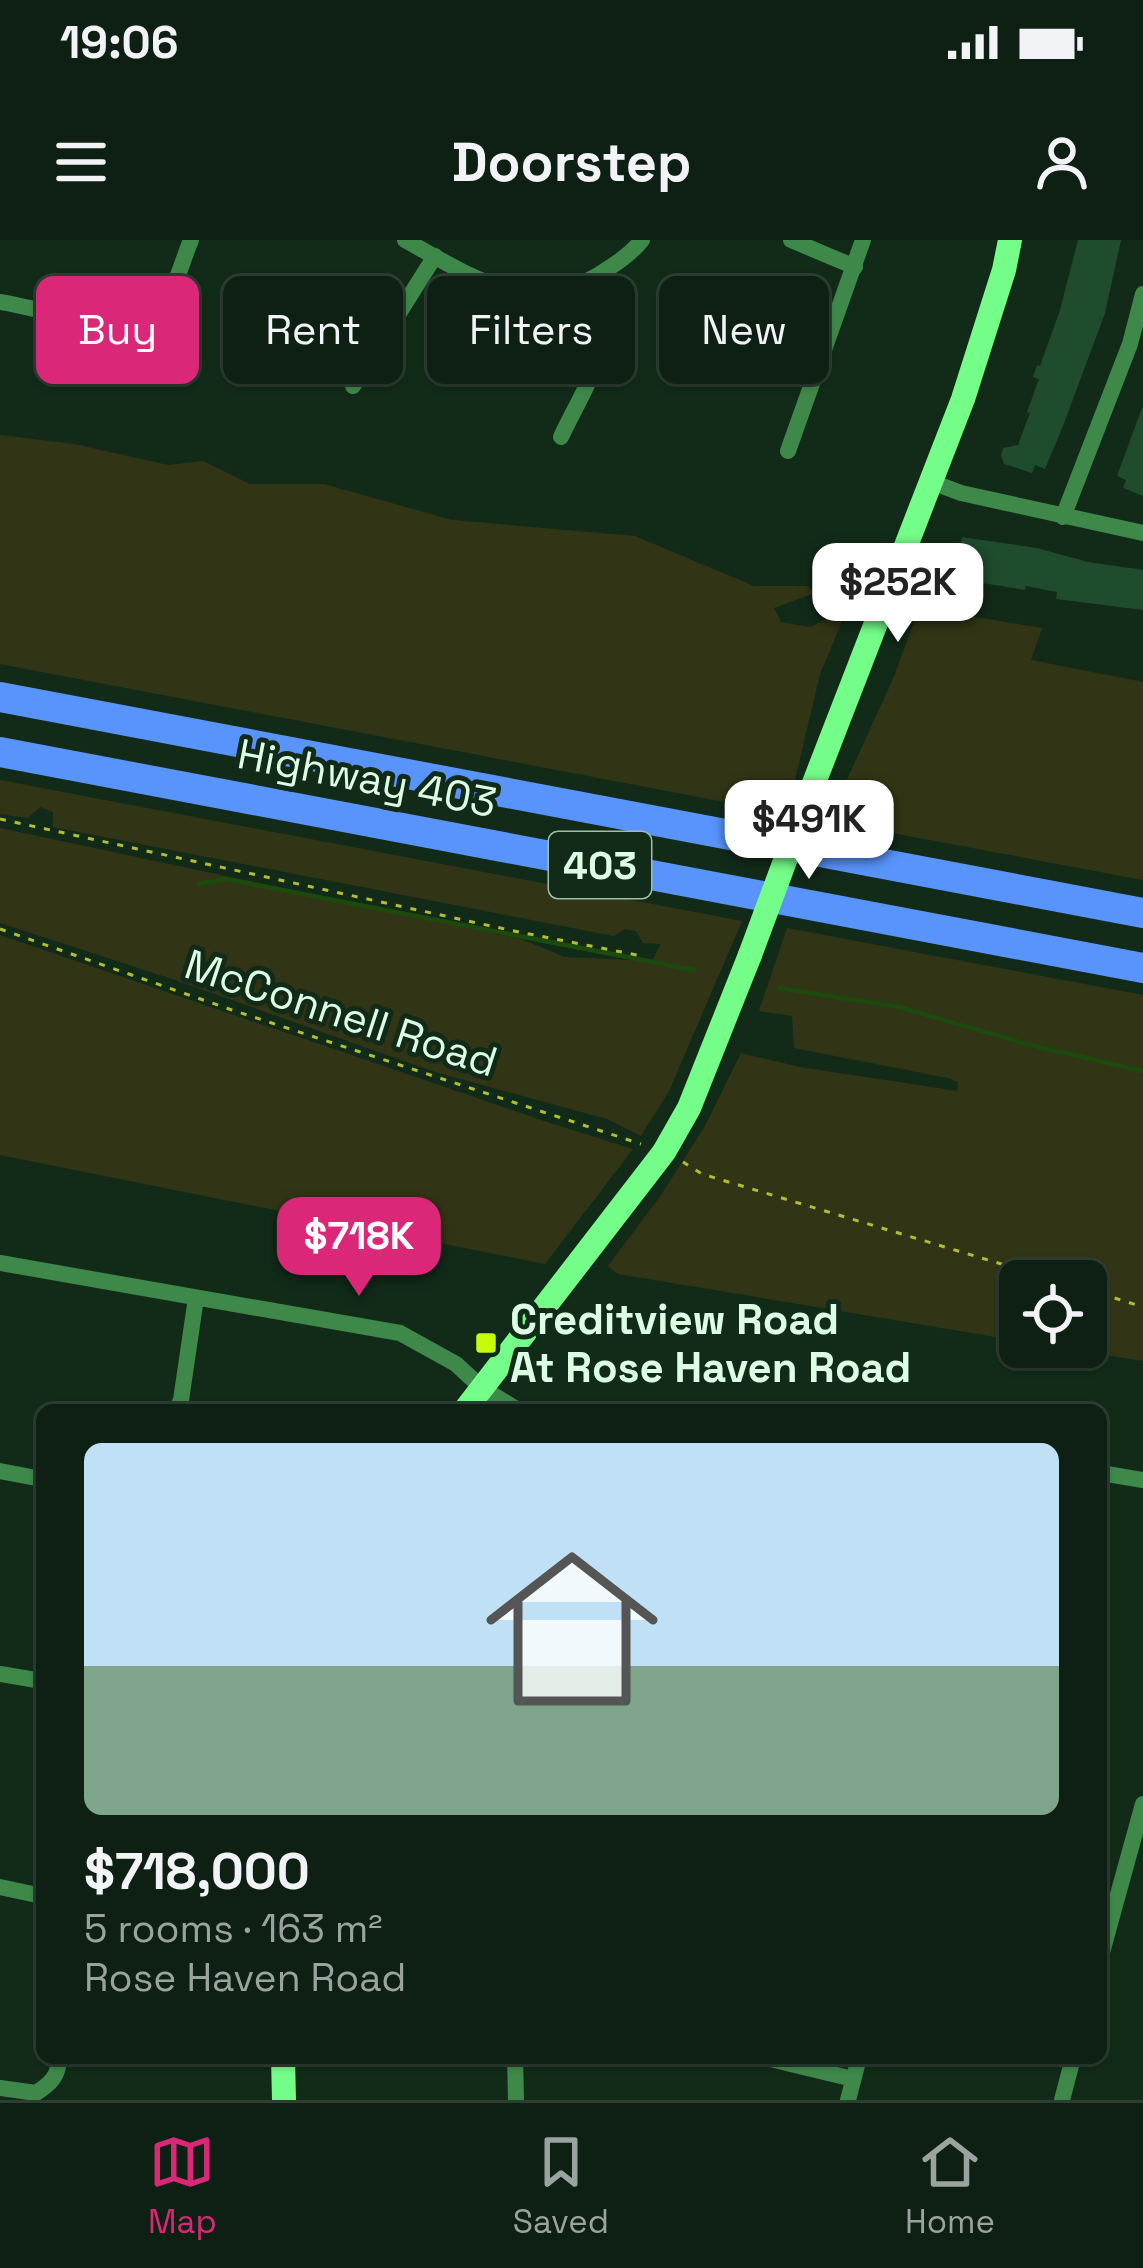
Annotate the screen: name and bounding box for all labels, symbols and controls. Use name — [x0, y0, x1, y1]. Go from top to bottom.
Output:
text: 19:06 — [60, 14, 179, 71]
text: Doorstep — [452, 128, 691, 197]
icon: menu — [48, 129, 114, 195]
icon: person — [1029, 129, 1095, 195]
chip: Buy — [36, 276, 199, 384]
chip: Rent — [223, 276, 403, 384]
chip: Filters — [427, 276, 635, 384]
chip: New — [659, 276, 829, 384]
pin: $252K — [814, 543, 982, 645]
text: $252K — [839, 557, 957, 606]
street label: Highway 403 — [233, 727, 501, 829]
pin: $491K — [725, 780, 893, 882]
text: $491K — [752, 794, 866, 843]
road number: 403 — [549, 832, 651, 898]
street label: McConnell Road — [178, 938, 504, 1088]
pin: $718K — [275, 1197, 443, 1299]
text: $718K — [304, 1211, 414, 1260]
map controls — [999, 1260, 1107, 1368]
button: locate — [999, 1260, 1107, 1368]
place label: Creditview Road At Rose Haven Road — [510, 1293, 911, 1394]
marker: Creditview Road At Rose Haven Road — [473, 1330, 499, 1356]
icon: home — [464, 1521, 680, 1737]
text: $718,000 — [84, 1839, 310, 1904]
text: 5 rooms · 163 m² — [84, 1904, 383, 1953]
text: Rose Haven Road — [84, 1953, 406, 2002]
tab: Map — [148, 2129, 217, 2243]
tab: Saved — [513, 2129, 609, 2243]
tab: Home — [905, 2129, 995, 2243]

